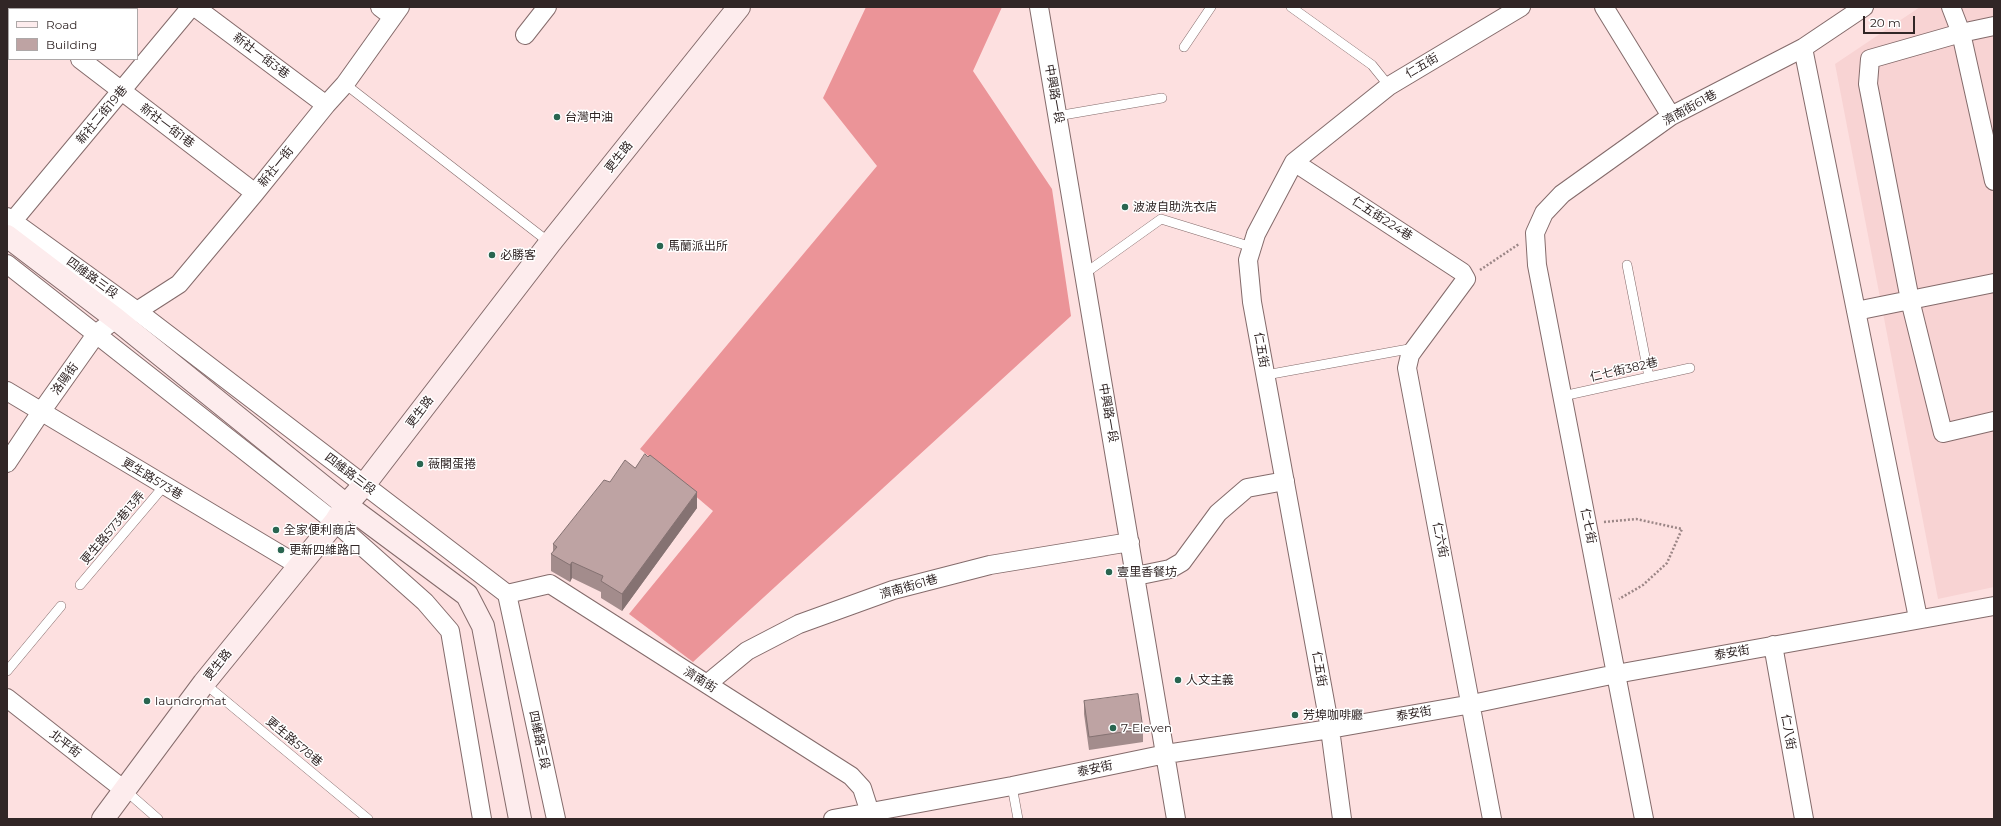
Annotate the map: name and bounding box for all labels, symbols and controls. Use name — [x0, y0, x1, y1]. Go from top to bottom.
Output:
legend — [8, 8, 138, 60]
scale bar — [1865, 8, 1917, 34]
text: 20 m — [1870, 15, 1901, 30]
text: Road — [46, 17, 77, 32]
street label: 新社一街3巷 — [230, 30, 292, 82]
text: Building — [46, 37, 97, 52]
street label: 仁五街 — [1403, 51, 1441, 81]
street label: 中興路一段 — [1042, 63, 1066, 125]
street label: 新社二街19巷 — [73, 83, 131, 147]
street label: 濟南街61巷 — [1660, 87, 1720, 129]
street label: 新社一街1巷 — [137, 101, 197, 151]
place label: 台灣中油 — [565, 110, 613, 124]
marker: 台灣中油 — [552, 112, 562, 122]
street label: 更生路 — [602, 138, 636, 176]
street label: 新社一街 — [255, 144, 297, 190]
street label: 仁五街224巷 — [1349, 194, 1415, 244]
place label: 波波自助洗衣店 — [1133, 200, 1217, 214]
marker: 波波自助洗衣店 — [1120, 202, 1130, 212]
place label: 馬蘭派出所 — [668, 239, 728, 253]
marker: 馬蘭派出所 — [655, 241, 665, 251]
place label: 必勝客 — [500, 248, 536, 262]
marker: 必勝客 — [487, 250, 497, 260]
street label: 四維路三段 — [63, 255, 121, 301]
street label: 仁五街 — [1251, 331, 1271, 369]
street label: 仁七街382巷 — [1589, 355, 1659, 385]
street label: 洛陽街 — [49, 360, 81, 398]
street label: 中興路一段 — [1096, 382, 1120, 444]
street label: 更生路 — [403, 393, 437, 431]
street label: 四維路三段 — [322, 450, 378, 498]
street label: 更生路573巷 — [119, 455, 185, 503]
place label: 薇閣蛋捲 — [428, 457, 476, 471]
marker: 薇閣蛋捲 — [415, 459, 425, 469]
street label: 更生路573巷13弄 — [78, 488, 148, 568]
street label: 仁七街 — [1577, 507, 1599, 545]
street label: 仁六街 — [1429, 521, 1451, 559]
place label: 全家便利商店 — [284, 523, 356, 537]
marker: 全家便利商店 — [271, 525, 281, 535]
place label: 更新四維路口 — [289, 543, 361, 557]
marker: 更新四維路口 — [276, 545, 286, 555]
place label: 壹里香餐坊 — [1117, 565, 1177, 579]
marker: 壹里香餐坊 — [1104, 567, 1114, 577]
street label: 濟南街61巷 — [878, 572, 940, 602]
street label: 泰安街 — [1713, 643, 1751, 663]
street label: 更生路 — [201, 646, 235, 684]
street label: 仁五街 — [1309, 650, 1329, 688]
street label: 濟南街 — [681, 664, 719, 696]
place label: 人文主義 — [1186, 673, 1234, 687]
marker: 人文主義 — [1173, 675, 1183, 685]
place label: laundromat — [155, 694, 226, 708]
marker: laundromat — [142, 696, 152, 706]
street label: 泰安街 — [1395, 704, 1433, 724]
place label: 芳埠咖啡廳 — [1303, 708, 1363, 722]
street label: 四維路三段 — [526, 709, 552, 771]
marker: 芳埠咖啡廳 — [1290, 710, 1300, 720]
street label: 仁八街 — [1778, 713, 1798, 751]
street label: 更生路578巷 — [263, 714, 325, 770]
place label: 7-Eleven — [1121, 721, 1172, 735]
marker: 7-Eleven — [1108, 723, 1118, 733]
street label: 北平街 — [46, 727, 84, 761]
street label: 泰安街 — [1076, 758, 1114, 780]

